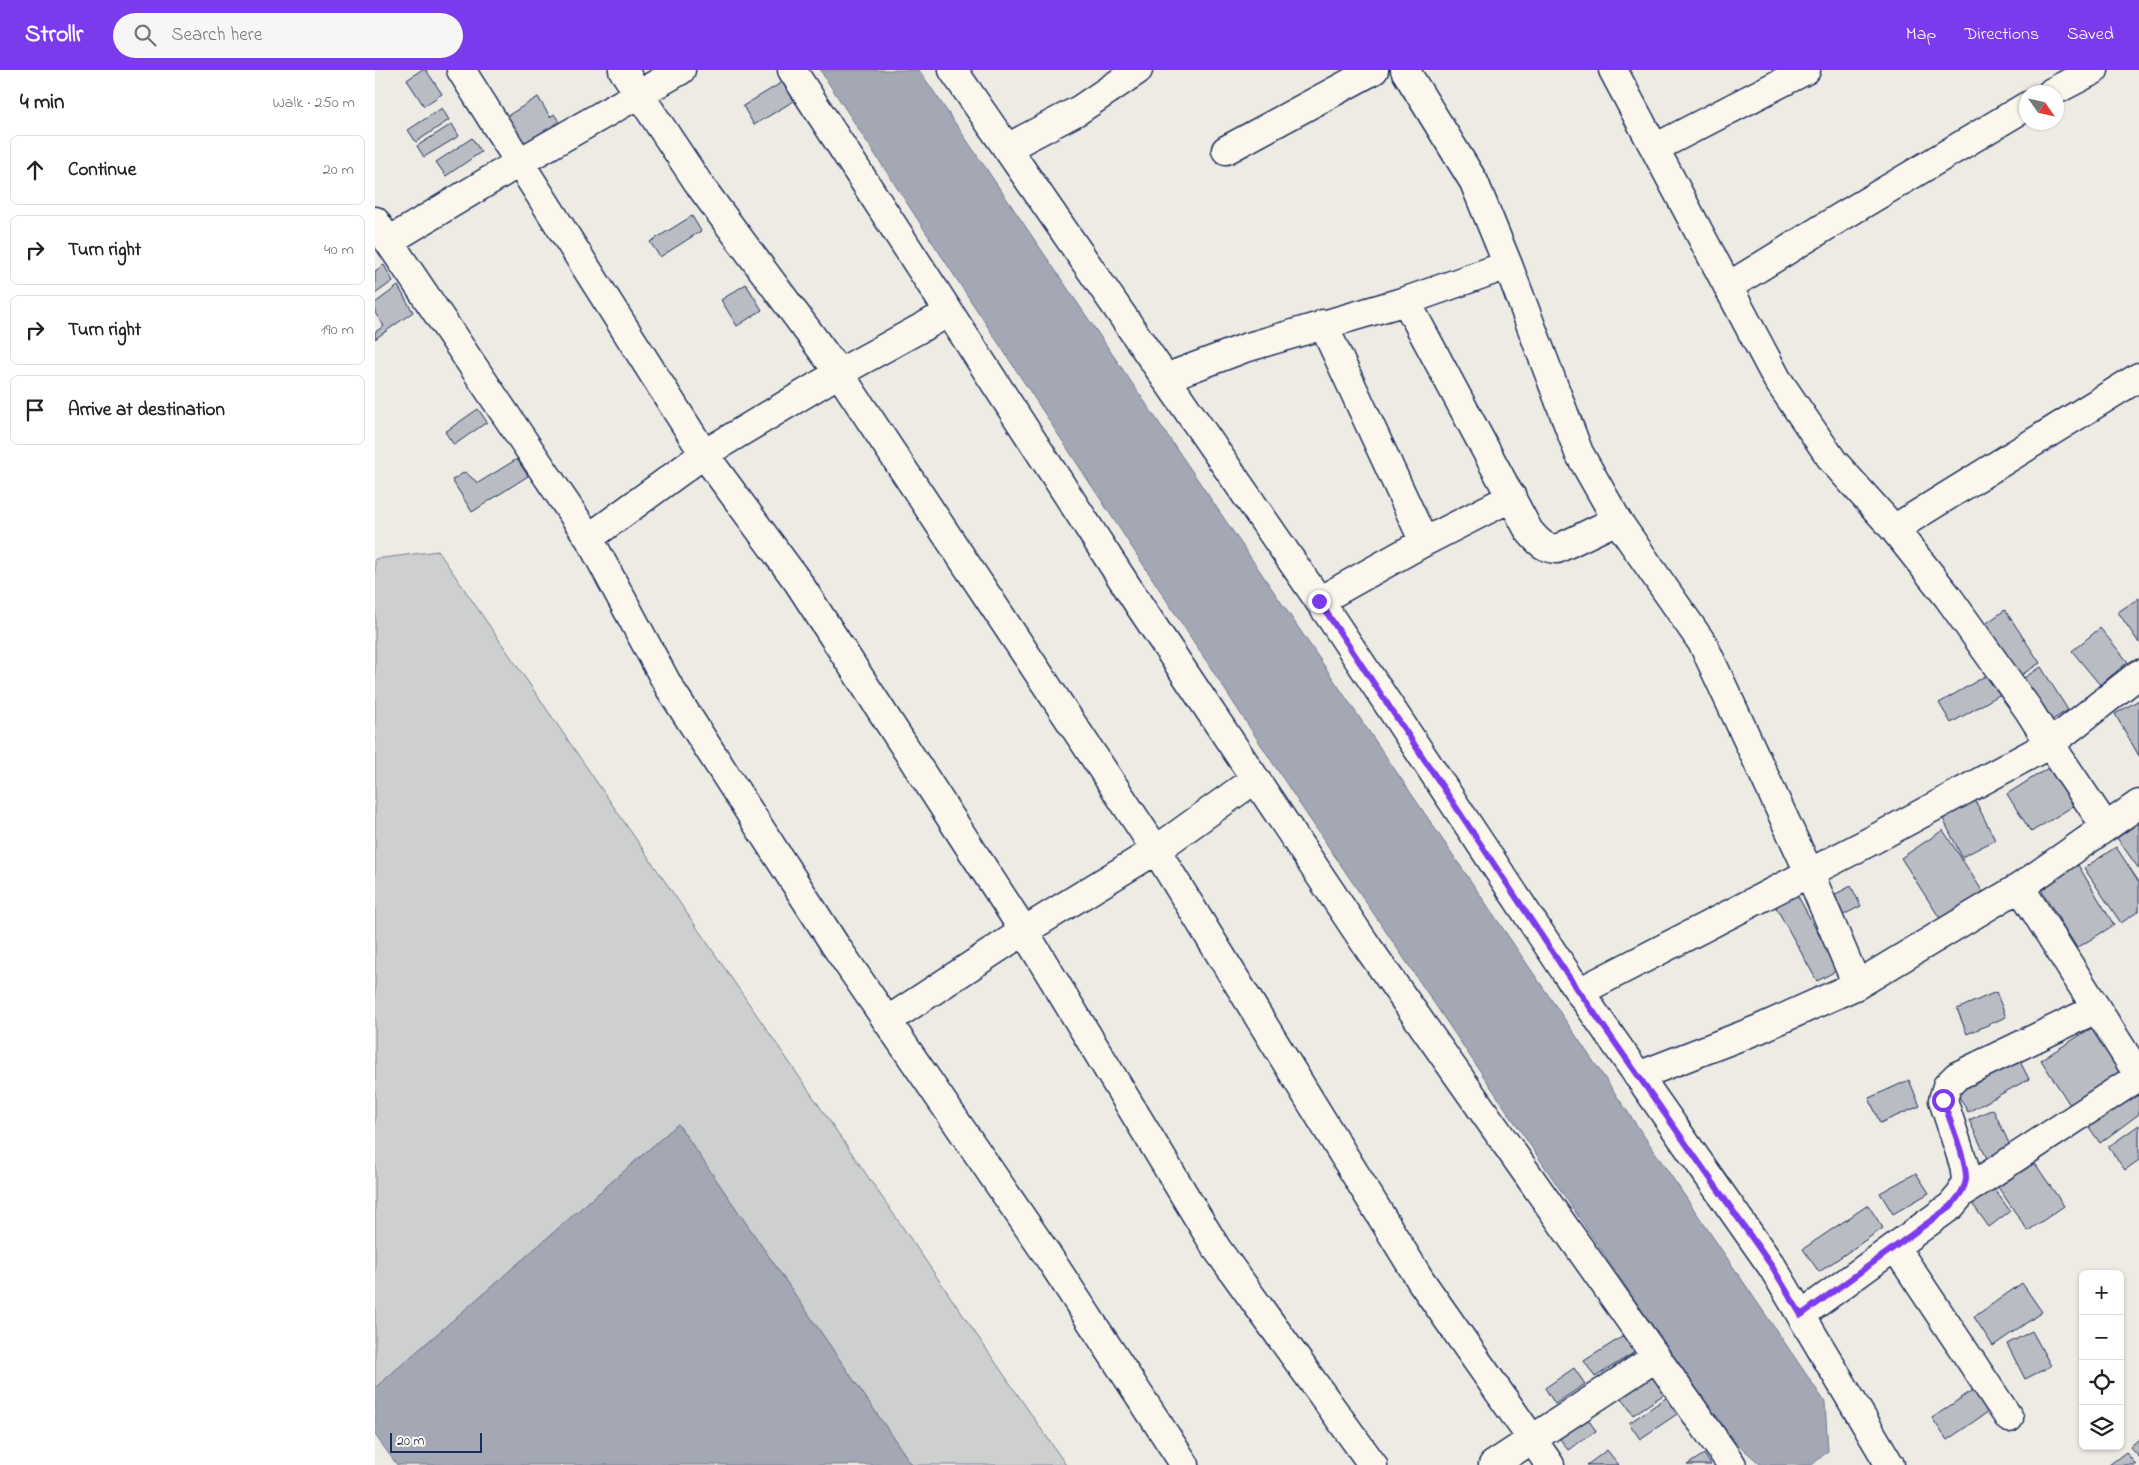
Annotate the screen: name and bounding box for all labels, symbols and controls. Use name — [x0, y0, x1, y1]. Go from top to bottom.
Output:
search box — [113, 13, 463, 58]
text: Strollr — [25, 18, 83, 53]
icon: search — [131, 21, 159, 49]
text: Search here — [171, 22, 262, 49]
text: Map — [1906, 22, 1936, 48]
text: Directions — [1964, 22, 2039, 48]
text: Saved — [2067, 22, 2114, 48]
north arrow — [2019, 85, 2064, 130]
text: 4 min — [20, 88, 64, 118]
text: Walk · 250 m — [272, 91, 355, 115]
icon: ahead — [21, 156, 49, 184]
text: Continue — [68, 157, 136, 184]
text: 20 m — [323, 158, 354, 182]
icon: right — [21, 236, 49, 264]
text: Turn right — [68, 237, 141, 264]
text: 40 m — [324, 238, 354, 262]
icon: right — [21, 316, 49, 344]
text: Turn right — [68, 317, 141, 344]
text: 190 m — [321, 318, 354, 342]
icon: arrive — [21, 396, 49, 424]
text: Arrive at destination — [68, 397, 225, 424]
route end — [1308, 590, 1331, 613]
route start — [1932, 1089, 1955, 1112]
map controls — [2079, 1270, 2124, 1450]
button: + — [2079, 1270, 2124, 1315]
button: − — [2079, 1315, 2124, 1360]
button: locate — [2079, 1360, 2124, 1405]
button: layers — [2079, 1405, 2124, 1450]
scale bar — [390, 1430, 483, 1453]
text: 20 m — [397, 1431, 424, 1452]

